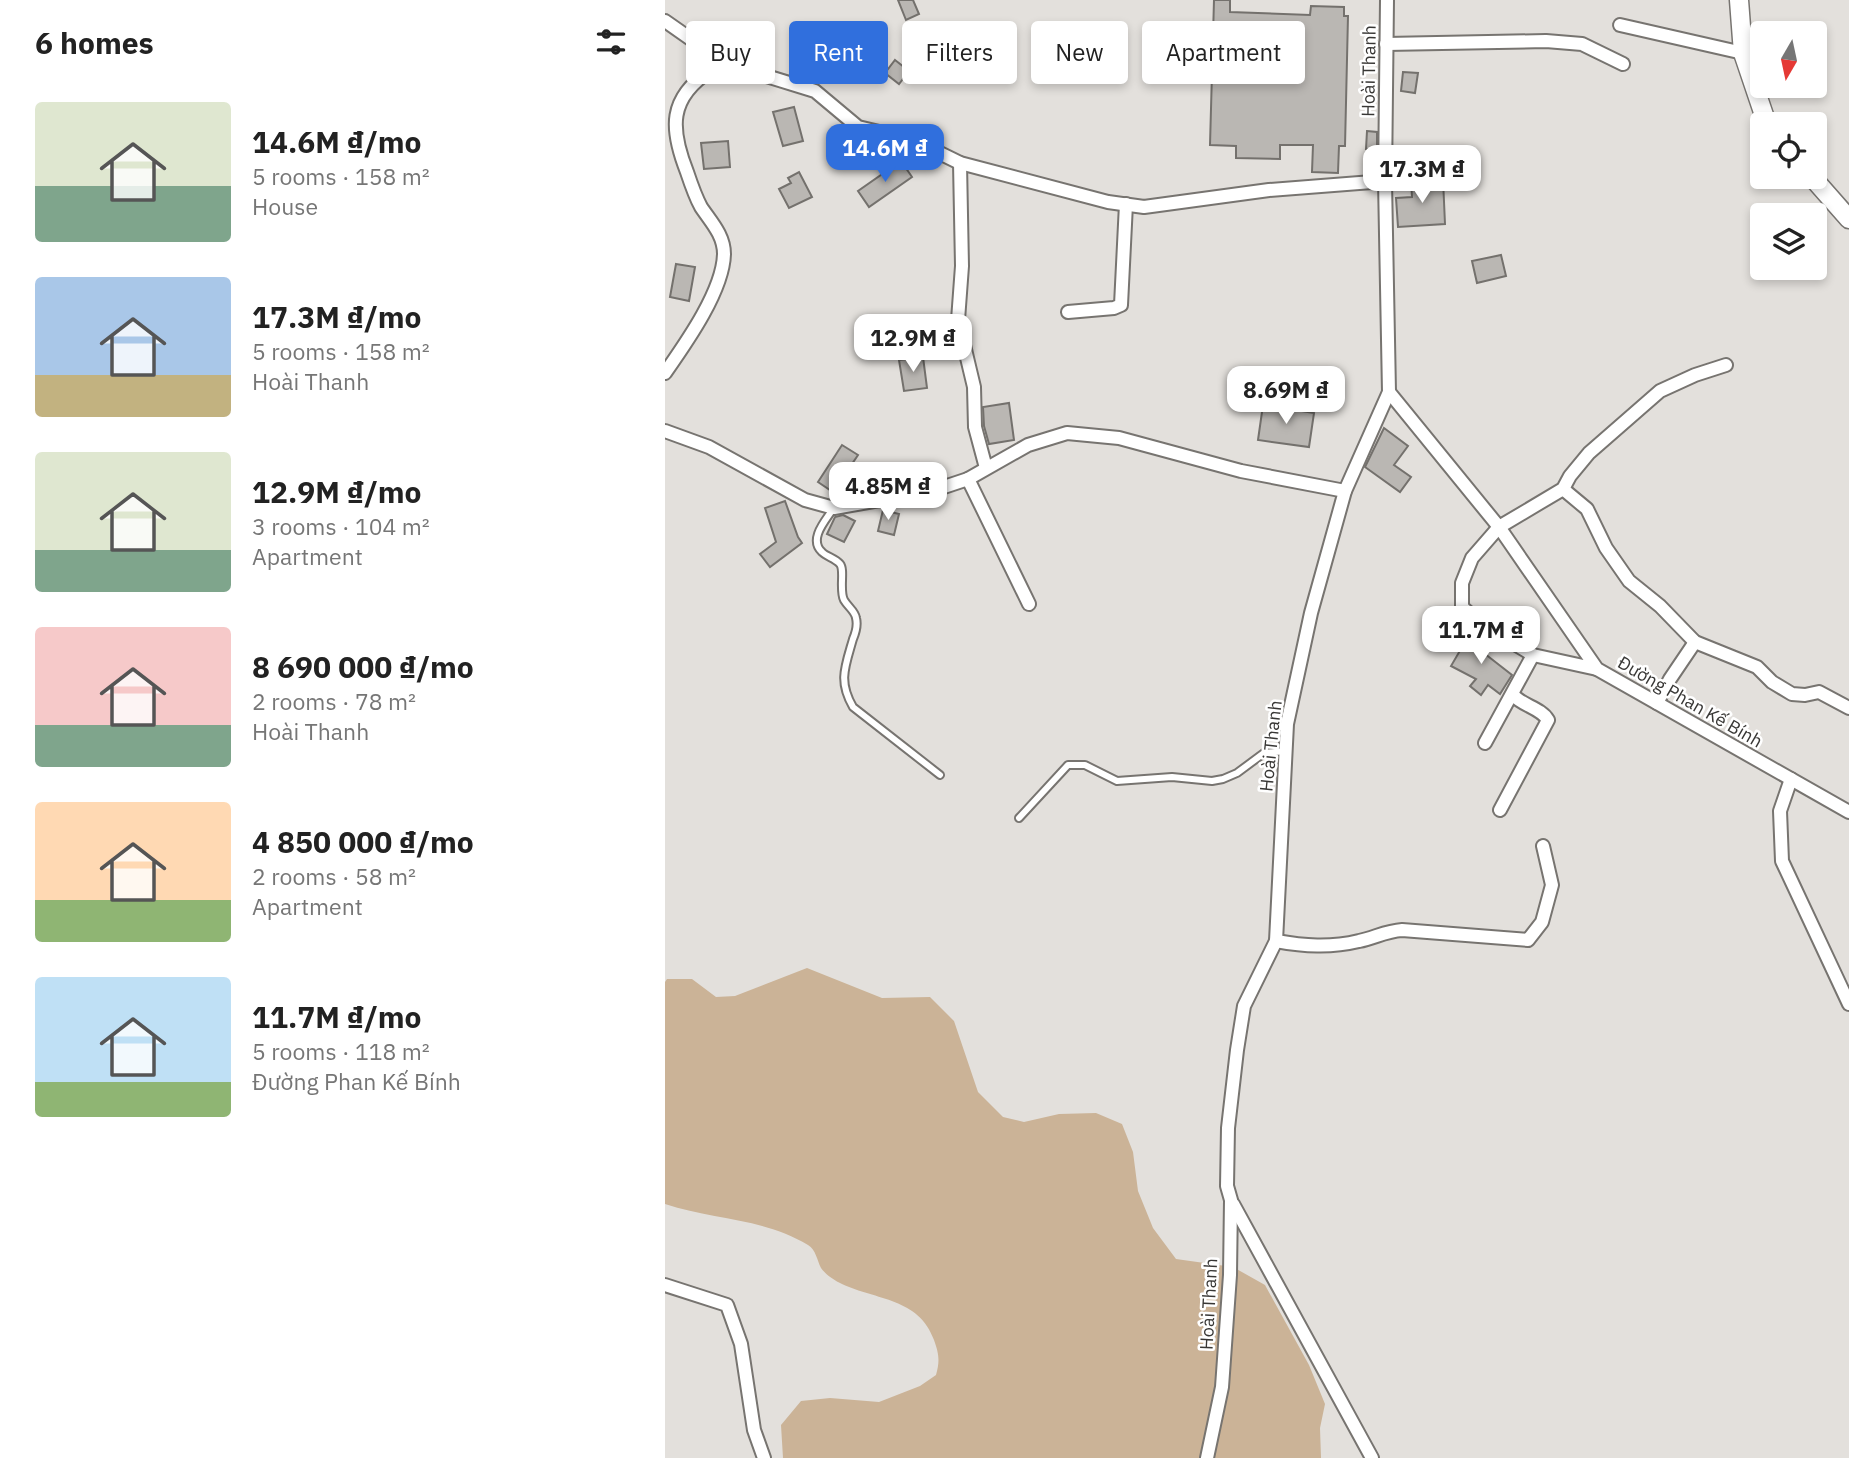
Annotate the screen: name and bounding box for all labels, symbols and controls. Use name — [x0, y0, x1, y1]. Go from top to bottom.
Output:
chip: Buy — [686, 21, 775, 84]
chip: Rent — [789, 21, 888, 84]
chip: Filters — [902, 21, 1017, 84]
chip: New — [1031, 21, 1128, 84]
chip: Apartment — [1142, 21, 1305, 84]
north arrow — [1750, 21, 1827, 98]
map controls — [1750, 21, 1827, 280]
text: 6 homes — [35, 23, 154, 62]
icon: filters — [592, 23, 630, 61]
street label: Hoài Thanh — [1356, 25, 1381, 117]
button: locate — [1750, 112, 1827, 189]
text: 14.6M ₫/mo — [252, 122, 421, 161]
pin: 14.6M ₫ — [820, 124, 950, 184]
icon: home — [91, 130, 175, 214]
text: 14.6M ₫ — [842, 132, 928, 162]
pin: 17.3M ₫ — [1357, 146, 1487, 205]
text: 17.3M ₫ — [1379, 153, 1465, 183]
text: 5 rooms · 158 m² — [252, 161, 430, 191]
text: House — [252, 191, 318, 221]
button: layers — [1750, 203, 1827, 280]
text: 17.3M ₫/mo — [252, 297, 421, 336]
icon: home — [91, 305, 175, 389]
pin: 12.9M ₫ — [848, 314, 978, 374]
text: 12.9M ₫ — [870, 322, 956, 352]
text: 5 rooms · 158 m² — [252, 336, 430, 366]
text: Hoài Thanh — [252, 366, 369, 396]
pin: 8.69M ₫ — [1221, 366, 1351, 426]
text: 8.69M ₫ — [1243, 374, 1329, 404]
pin: 4.85M ₫ — [823, 462, 953, 522]
text: 4.85M ₫ — [845, 470, 931, 500]
text: 12.9M ₫/mo — [252, 472, 421, 511]
icon: home — [91, 480, 175, 564]
text: 3 rooms · 104 m² — [252, 511, 430, 541]
text: Apartment — [252, 541, 363, 571]
pin: 11.7M ₫ — [1416, 606, 1546, 666]
text: 11.7M ₫ — [1438, 614, 1524, 644]
text: 8 690 000 ₫/mo — [252, 647, 474, 686]
street label: Đường Phan Kế Bính — [1614, 651, 1767, 752]
icon: home — [91, 655, 175, 739]
text: 2 rooms · 78 m² — [252, 686, 416, 716]
street label: Hoài Thanh — [1254, 699, 1287, 793]
text: Hoài Thanh — [252, 716, 369, 746]
text: 4 850 000 ₫/mo — [252, 822, 474, 861]
icon: home — [91, 830, 175, 914]
text: 2 rooms · 58 m² — [252, 861, 416, 891]
text: Apartment — [252, 891, 363, 921]
text: 11.7M ₫/mo — [252, 997, 421, 1036]
icon: home — [91, 1005, 175, 1089]
text: 5 rooms · 118 m² — [252, 1036, 430, 1066]
text: Đường Phan Kế Bính — [252, 1066, 461, 1096]
street label: Hoài Thanh — [1195, 1258, 1222, 1350]

